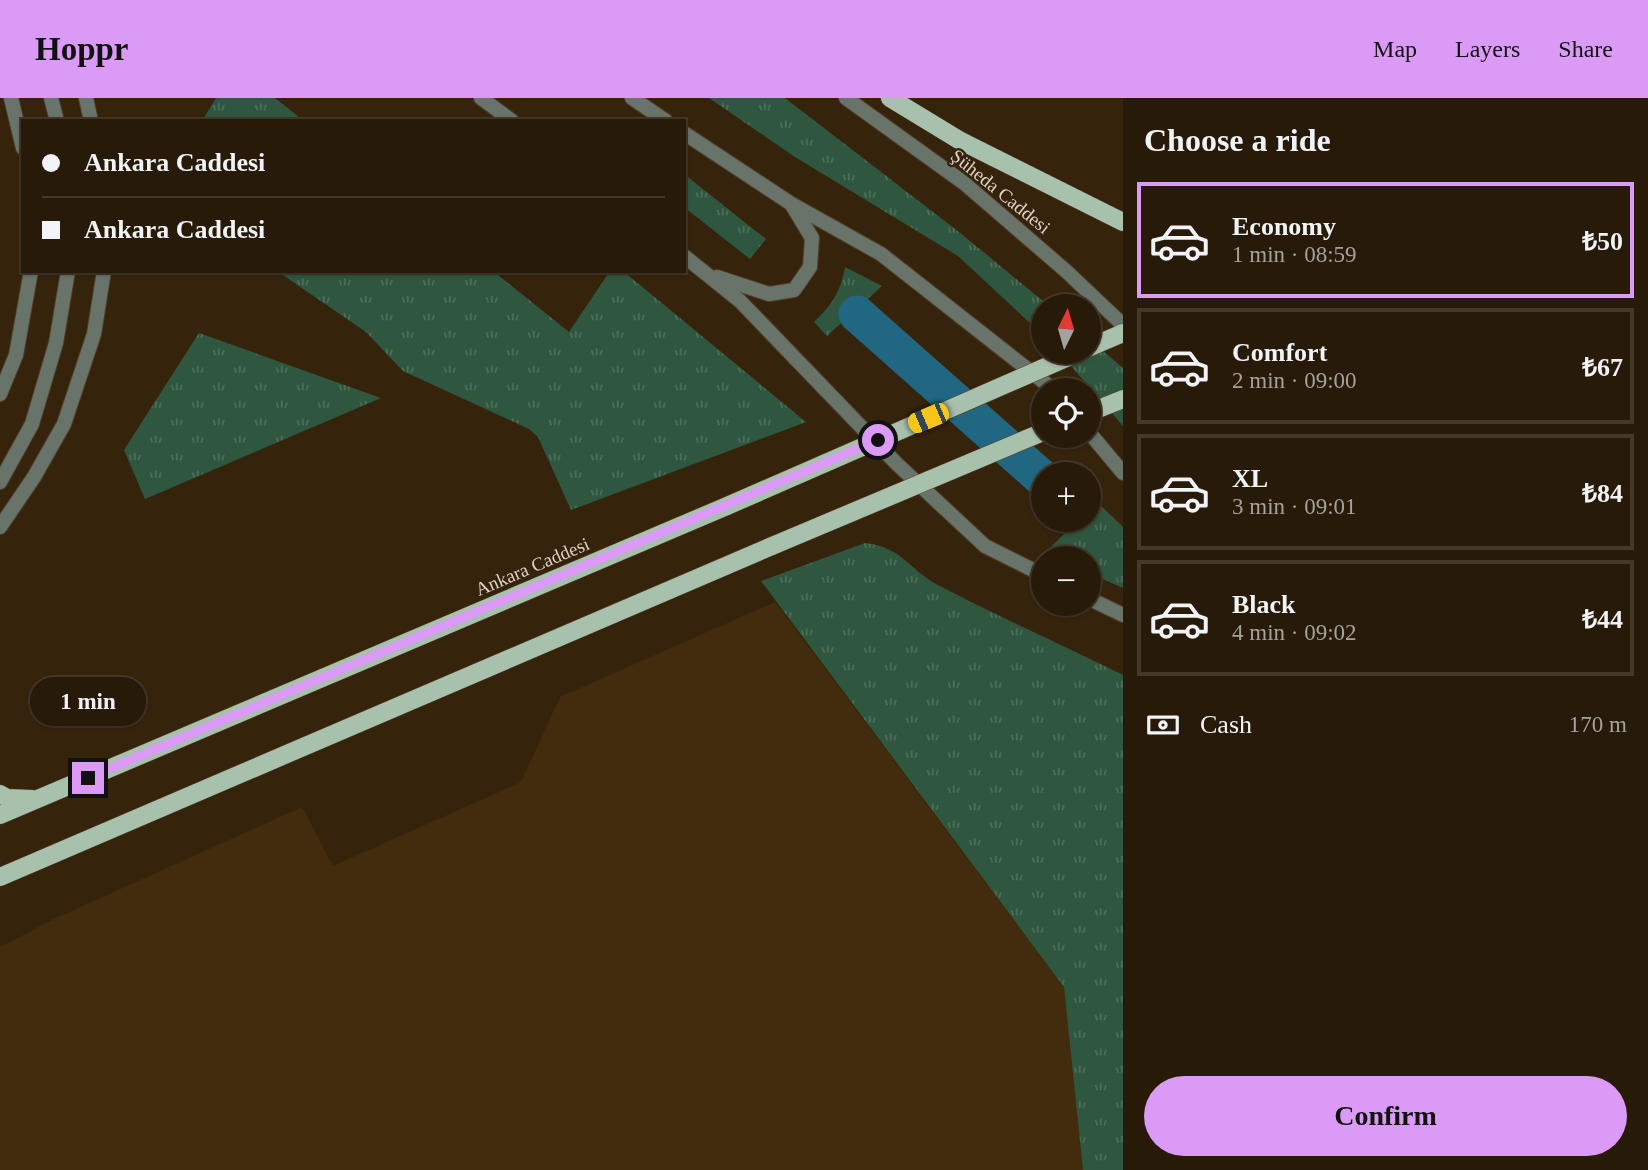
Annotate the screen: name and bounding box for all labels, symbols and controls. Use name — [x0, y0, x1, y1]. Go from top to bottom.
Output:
text: Hoppr — [35, 31, 129, 67]
text: Map — [1373, 36, 1417, 62]
text: Layers — [1455, 36, 1520, 62]
text: Share — [1558, 36, 1613, 62]
text: Choose a ride — [1144, 122, 1331, 158]
street label: Şüheda Caddesi — [947, 145, 1055, 238]
text: Ankara Caddesi — [84, 148, 265, 177]
icon: car — [1148, 209, 1211, 272]
text: Economy — [1232, 212, 1336, 241]
text: Ankara Caddesi — [84, 215, 265, 244]
text: ₺50 — [1582, 227, 1623, 256]
text: 1 min · 08:59 — [1232, 242, 1357, 267]
north arrow — [1031, 294, 1101, 364]
map controls — [1031, 294, 1101, 616]
icon: car — [1148, 335, 1211, 398]
text: Comfort — [1232, 338, 1327, 367]
text: ₺67 — [1582, 353, 1623, 382]
text: 2 min · 09:00 — [1232, 368, 1357, 393]
button: locate — [1031, 378, 1101, 448]
car — [905, 400, 952, 436]
route start — [862, 424, 894, 456]
icon: car — [1148, 461, 1211, 524]
button: + — [1031, 462, 1101, 532]
text: XL — [1232, 464, 1268, 493]
text: ₺84 — [1582, 479, 1623, 508]
text: 3 min · 09:01 — [1232, 494, 1357, 519]
street label: Ankara Caddesi — [472, 533, 592, 600]
button: − — [1031, 546, 1101, 616]
icon: car — [1148, 587, 1211, 650]
text: Black — [1232, 590, 1296, 619]
text: ₺44 — [1582, 605, 1623, 634]
text: 4 min · 09:02 — [1232, 620, 1357, 645]
callout: 1 min — [30, 676, 146, 726]
text: 1 min — [60, 689, 116, 714]
icon: cash — [1144, 706, 1182, 744]
text: Cash — [1200, 710, 1252, 739]
text: 170 m — [1569, 712, 1627, 737]
route end — [72, 762, 104, 794]
button: Confirm — [1144, 1076, 1627, 1156]

